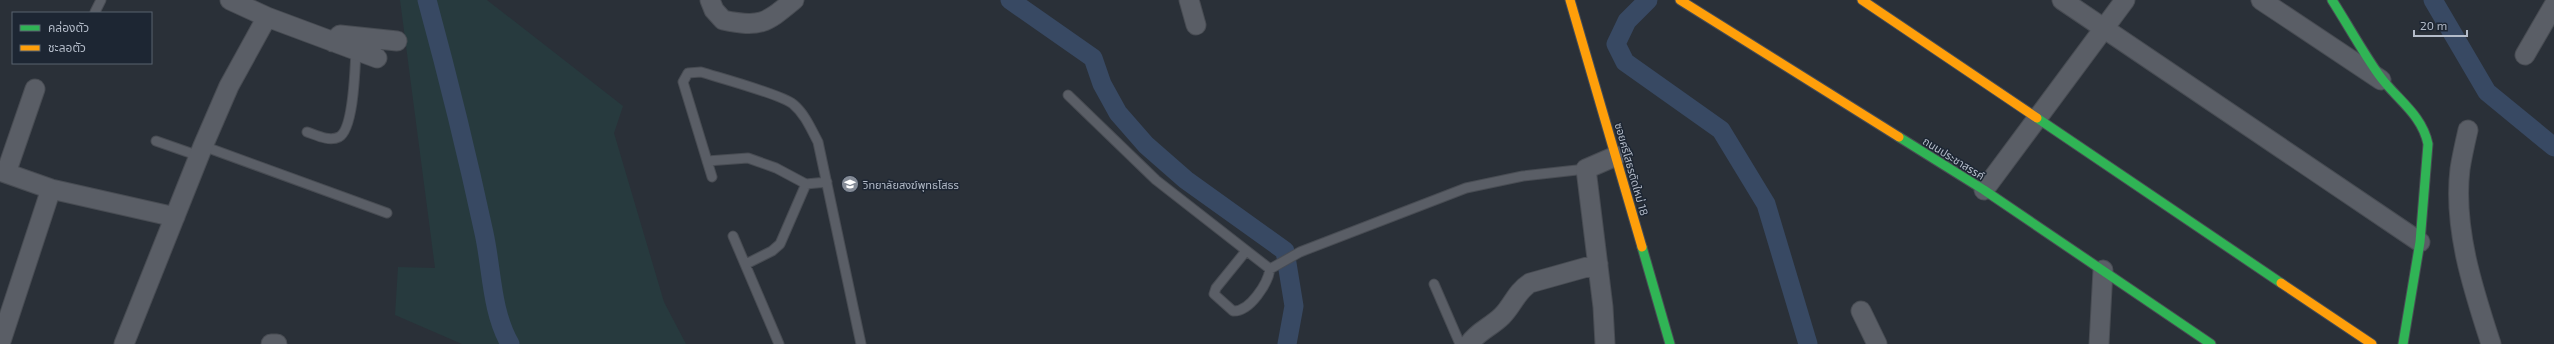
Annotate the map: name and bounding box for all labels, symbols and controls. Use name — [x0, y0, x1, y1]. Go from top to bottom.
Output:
legend — [12, 12, 152, 64]
scale bar — [2414, 12, 2467, 38]
text: 20 m — [2420, 18, 2447, 32]
text: คล่องตัว — [48, 20, 89, 34]
text: ชะลอตัว — [48, 40, 86, 54]
street label: ซอยศรีโสธรตัดใหม่ 18 — [1613, 121, 1651, 217]
street label: ถนนประชาสรรค์ — [1921, 134, 1987, 182]
school or university icon: วิทยาลัยสงฆ์พุทธโสธร — [840, 174, 860, 194]
place label: วิทยาลัยสงฆ์พุทธโสธร — [863, 178, 959, 192]

